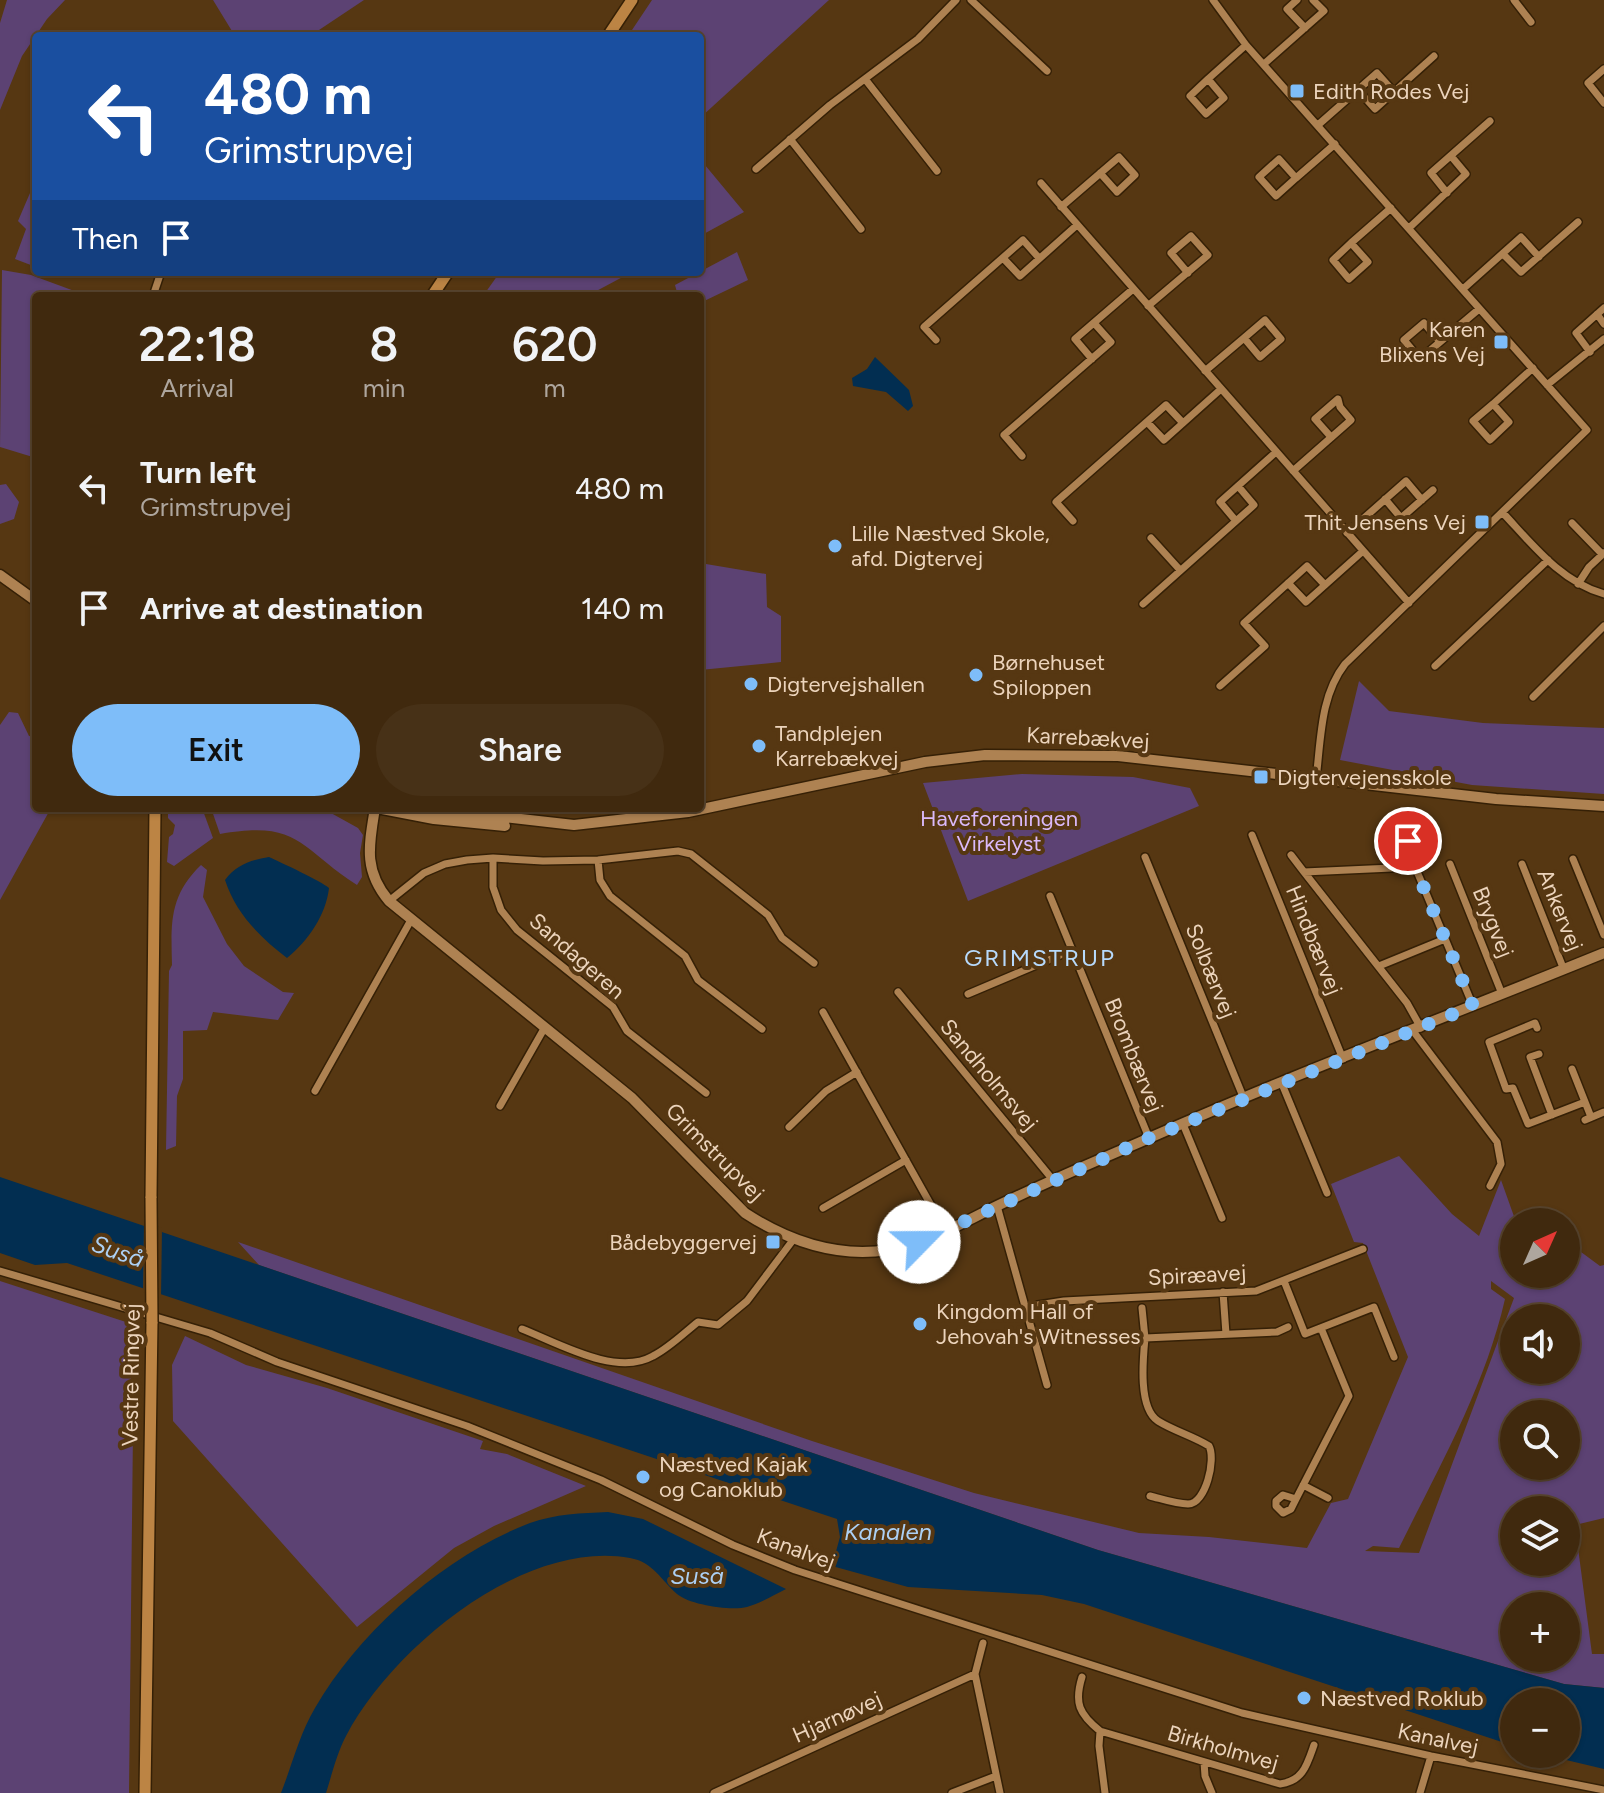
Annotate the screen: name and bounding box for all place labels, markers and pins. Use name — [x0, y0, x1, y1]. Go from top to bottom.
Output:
place label: Edith Rodes Vej — [1313, 78, 1469, 105]
marker: Edith Rodes Vej — [1288, 82, 1306, 100]
place label: Karen Blixens Vej — [1379, 316, 1485, 368]
marker: Karen Blixens Vej — [1492, 333, 1510, 351]
place label: Thit Jensens Vej — [1305, 509, 1466, 536]
marker: Thit Jensens Vej — [1473, 513, 1491, 531]
place label: Lille Næstved Skole, afd. Digtervej — [851, 520, 1050, 572]
marker: Lille Næstved Skole, afd. Digtervej — [826, 537, 844, 555]
place label: Børnehuset Spiloppen — [992, 649, 1105, 701]
marker: Børnehuset Spiloppen — [967, 666, 985, 684]
place label: Digtervejshallen — [767, 671, 925, 698]
marker: Digtervejshallen — [742, 675, 760, 693]
place label: Tandplejen Karrebækvej — [775, 720, 898, 772]
marker: Tandplejen Karrebækvej — [750, 737, 768, 755]
place label: Digtervejensskole — [1277, 764, 1452, 791]
marker: Digtervejensskole — [1252, 768, 1270, 786]
pin — [1374, 807, 1442, 875]
place label: Bådebyggervej — [609, 1229, 757, 1256]
marker: Bådebyggervej — [764, 1233, 782, 1251]
place label: Kingdom Hall of Jehovah's Witnesses — [936, 1298, 1140, 1350]
marker: Kingdom Hall of Jehovah's Witnesses — [911, 1315, 929, 1333]
place label: Næstved Kajak og Canoklub — [659, 1451, 808, 1503]
marker: Næstved Kajak og Canoklub — [634, 1468, 652, 1486]
place label: Næstved Roklub — [1320, 1685, 1484, 1712]
marker: Næstved Roklub — [1295, 1689, 1313, 1707]

